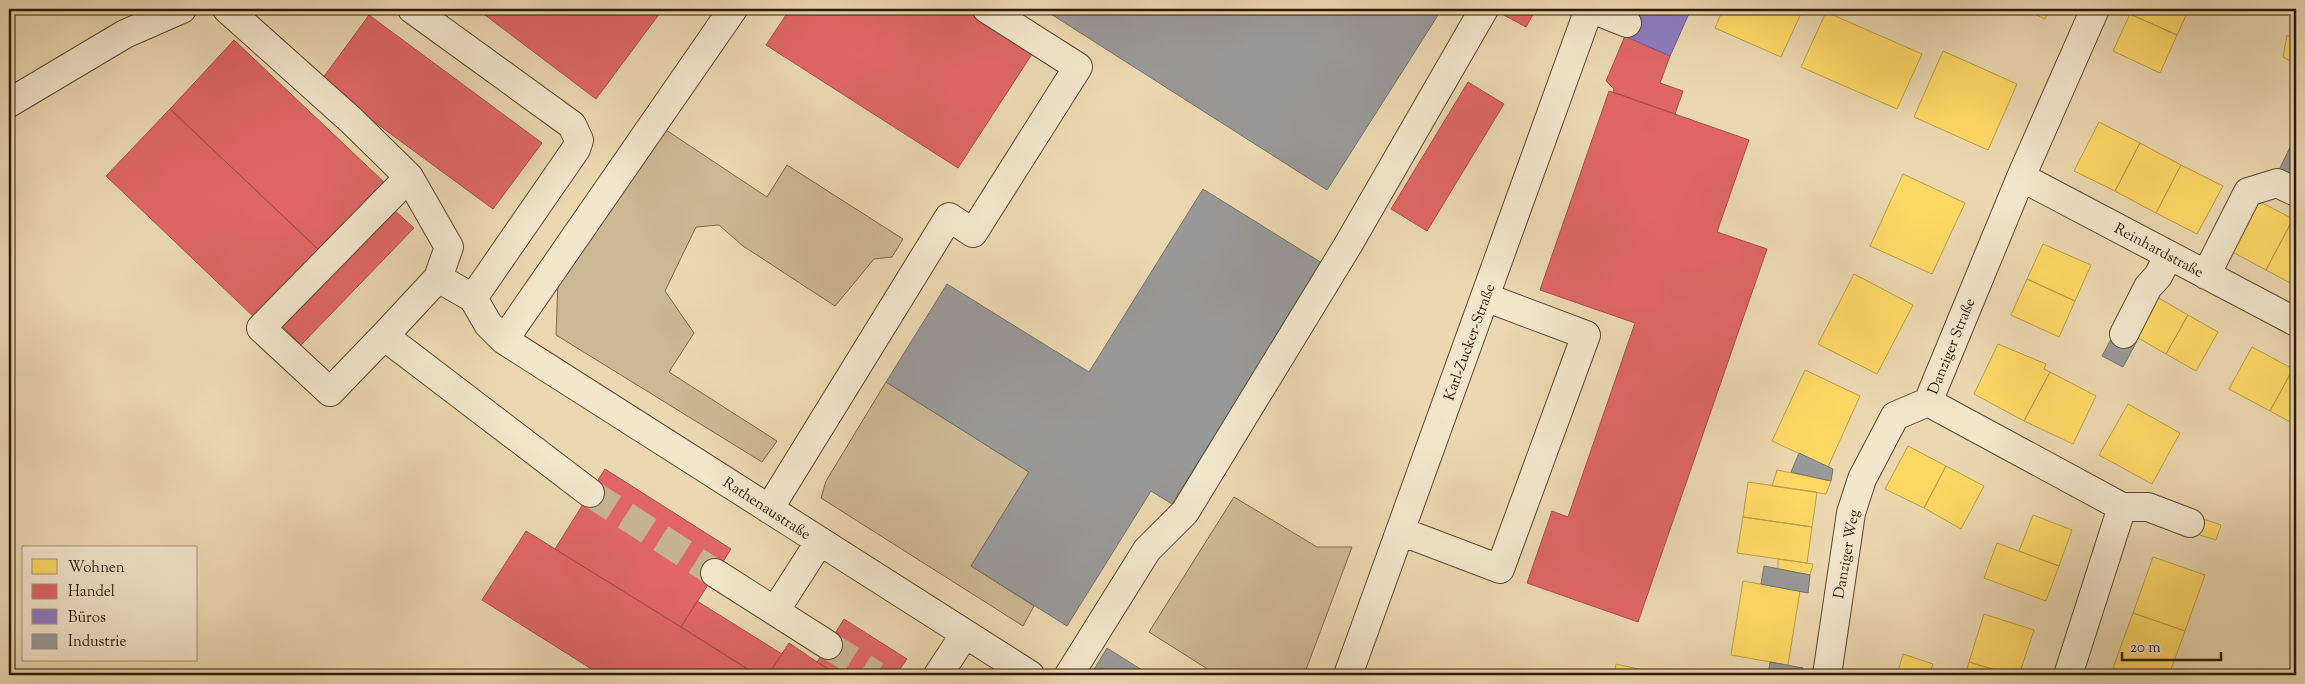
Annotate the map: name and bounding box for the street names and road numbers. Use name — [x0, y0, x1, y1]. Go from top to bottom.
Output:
street label: Reinhardstraße — [2110, 219, 2207, 284]
street label: Karl-Zucker-Straße — [1439, 281, 1501, 404]
street label: Danziger Straße — [1924, 295, 1981, 398]
street label: Rathenaustraße — [718, 473, 814, 546]
street label: Danziger Weg — [1829, 508, 1866, 600]

